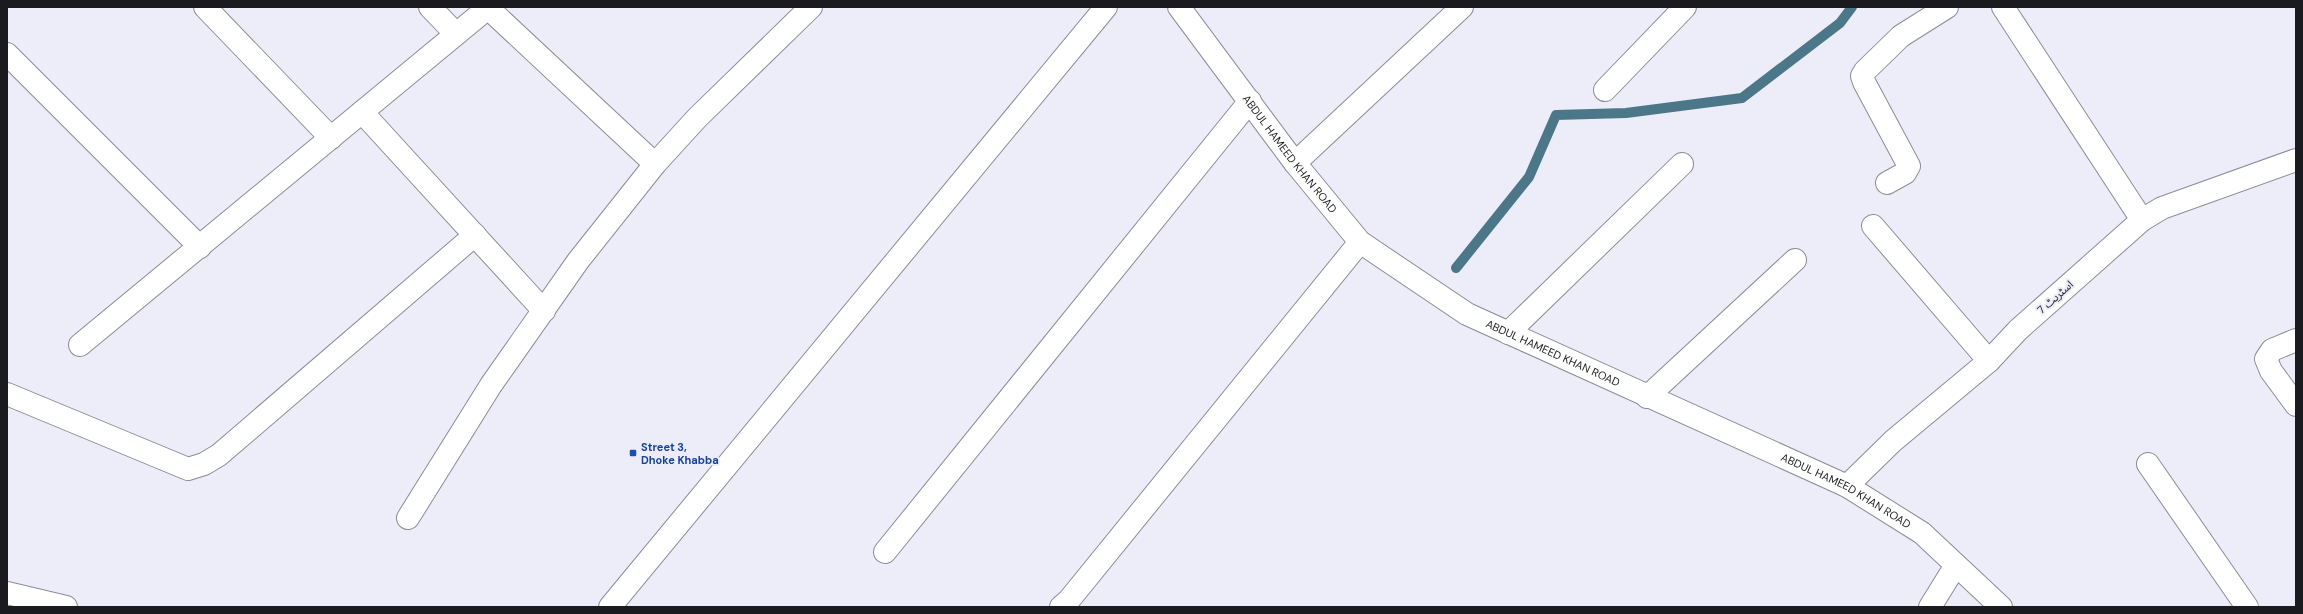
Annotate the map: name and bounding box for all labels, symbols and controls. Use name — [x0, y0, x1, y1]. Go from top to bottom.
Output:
street label: ABDUL HAMEED KHAN ROAD — [1240, 92, 1340, 216]
street label: اسٹریٹ 7 — [2034, 277, 2076, 317]
street label: ABDUL HAMEED KHAN ROAD — [1484, 316, 1623, 389]
place label: Street 3, Dhoke Khabba — [641, 440, 719, 467]
marker: Street 3, Dhoke Khabba — [628, 448, 638, 458]
street label: ABDUL HAMEED KHAN ROAD — [1779, 450, 1914, 531]

